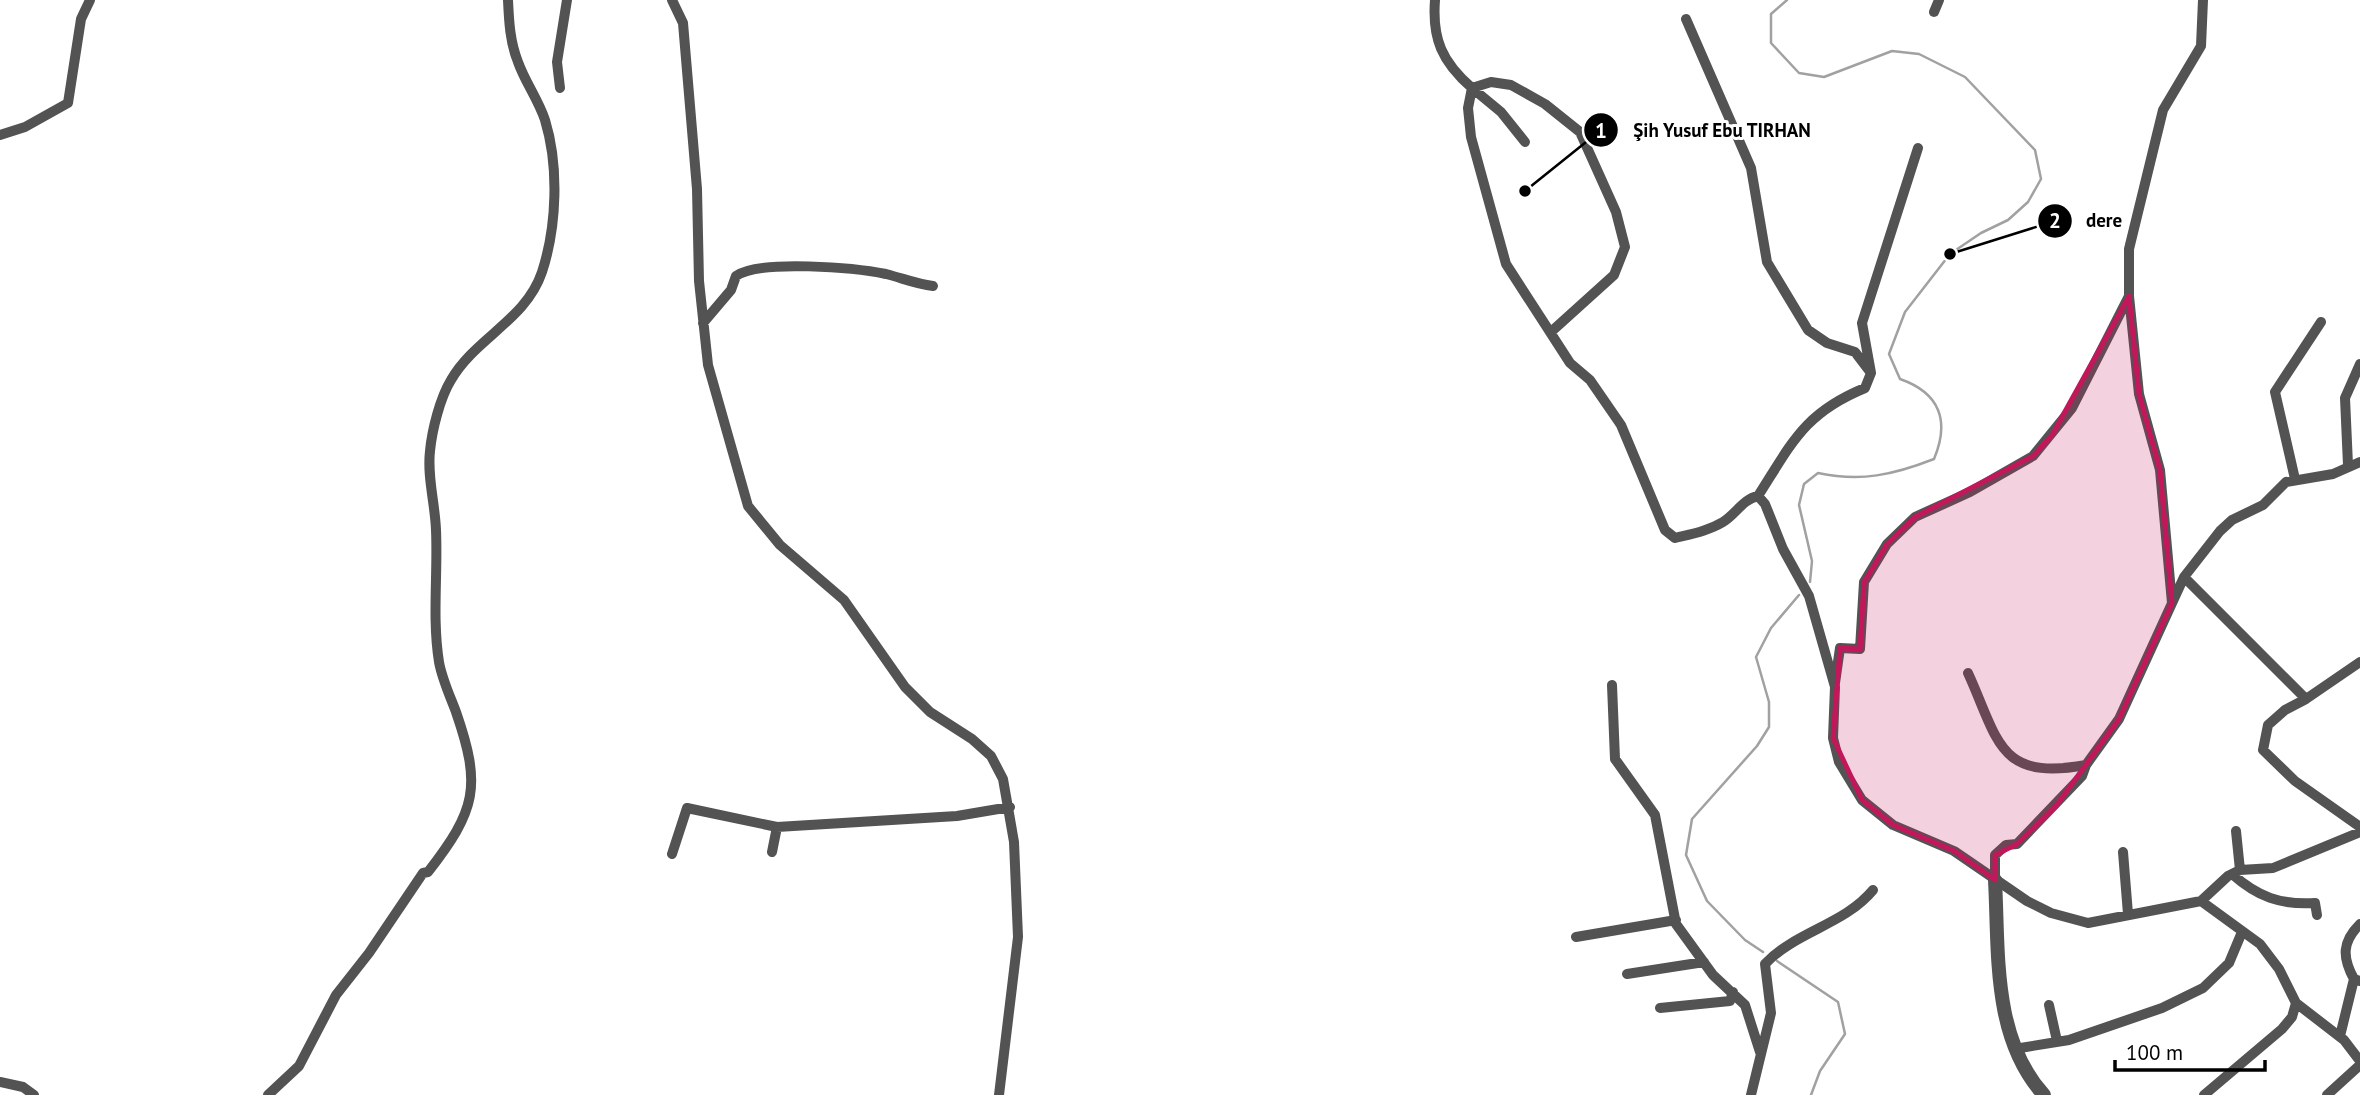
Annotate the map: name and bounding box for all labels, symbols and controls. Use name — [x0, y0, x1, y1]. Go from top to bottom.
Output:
callout: Şih Yusuf Ebu TIRHAN — [1584, 110, 1825, 150]
text: 1 — [1595, 117, 1607, 144]
text: Şih Yusuf Ebu TIRHAN — [1633, 118, 1811, 142]
callout: dere — [2037, 201, 2136, 241]
text: 2 — [2049, 207, 2061, 234]
text: dere — [2086, 208, 2122, 232]
scale bar — [2115, 1028, 2266, 1072]
text: 100 m — [2126, 1039, 2183, 1066]

